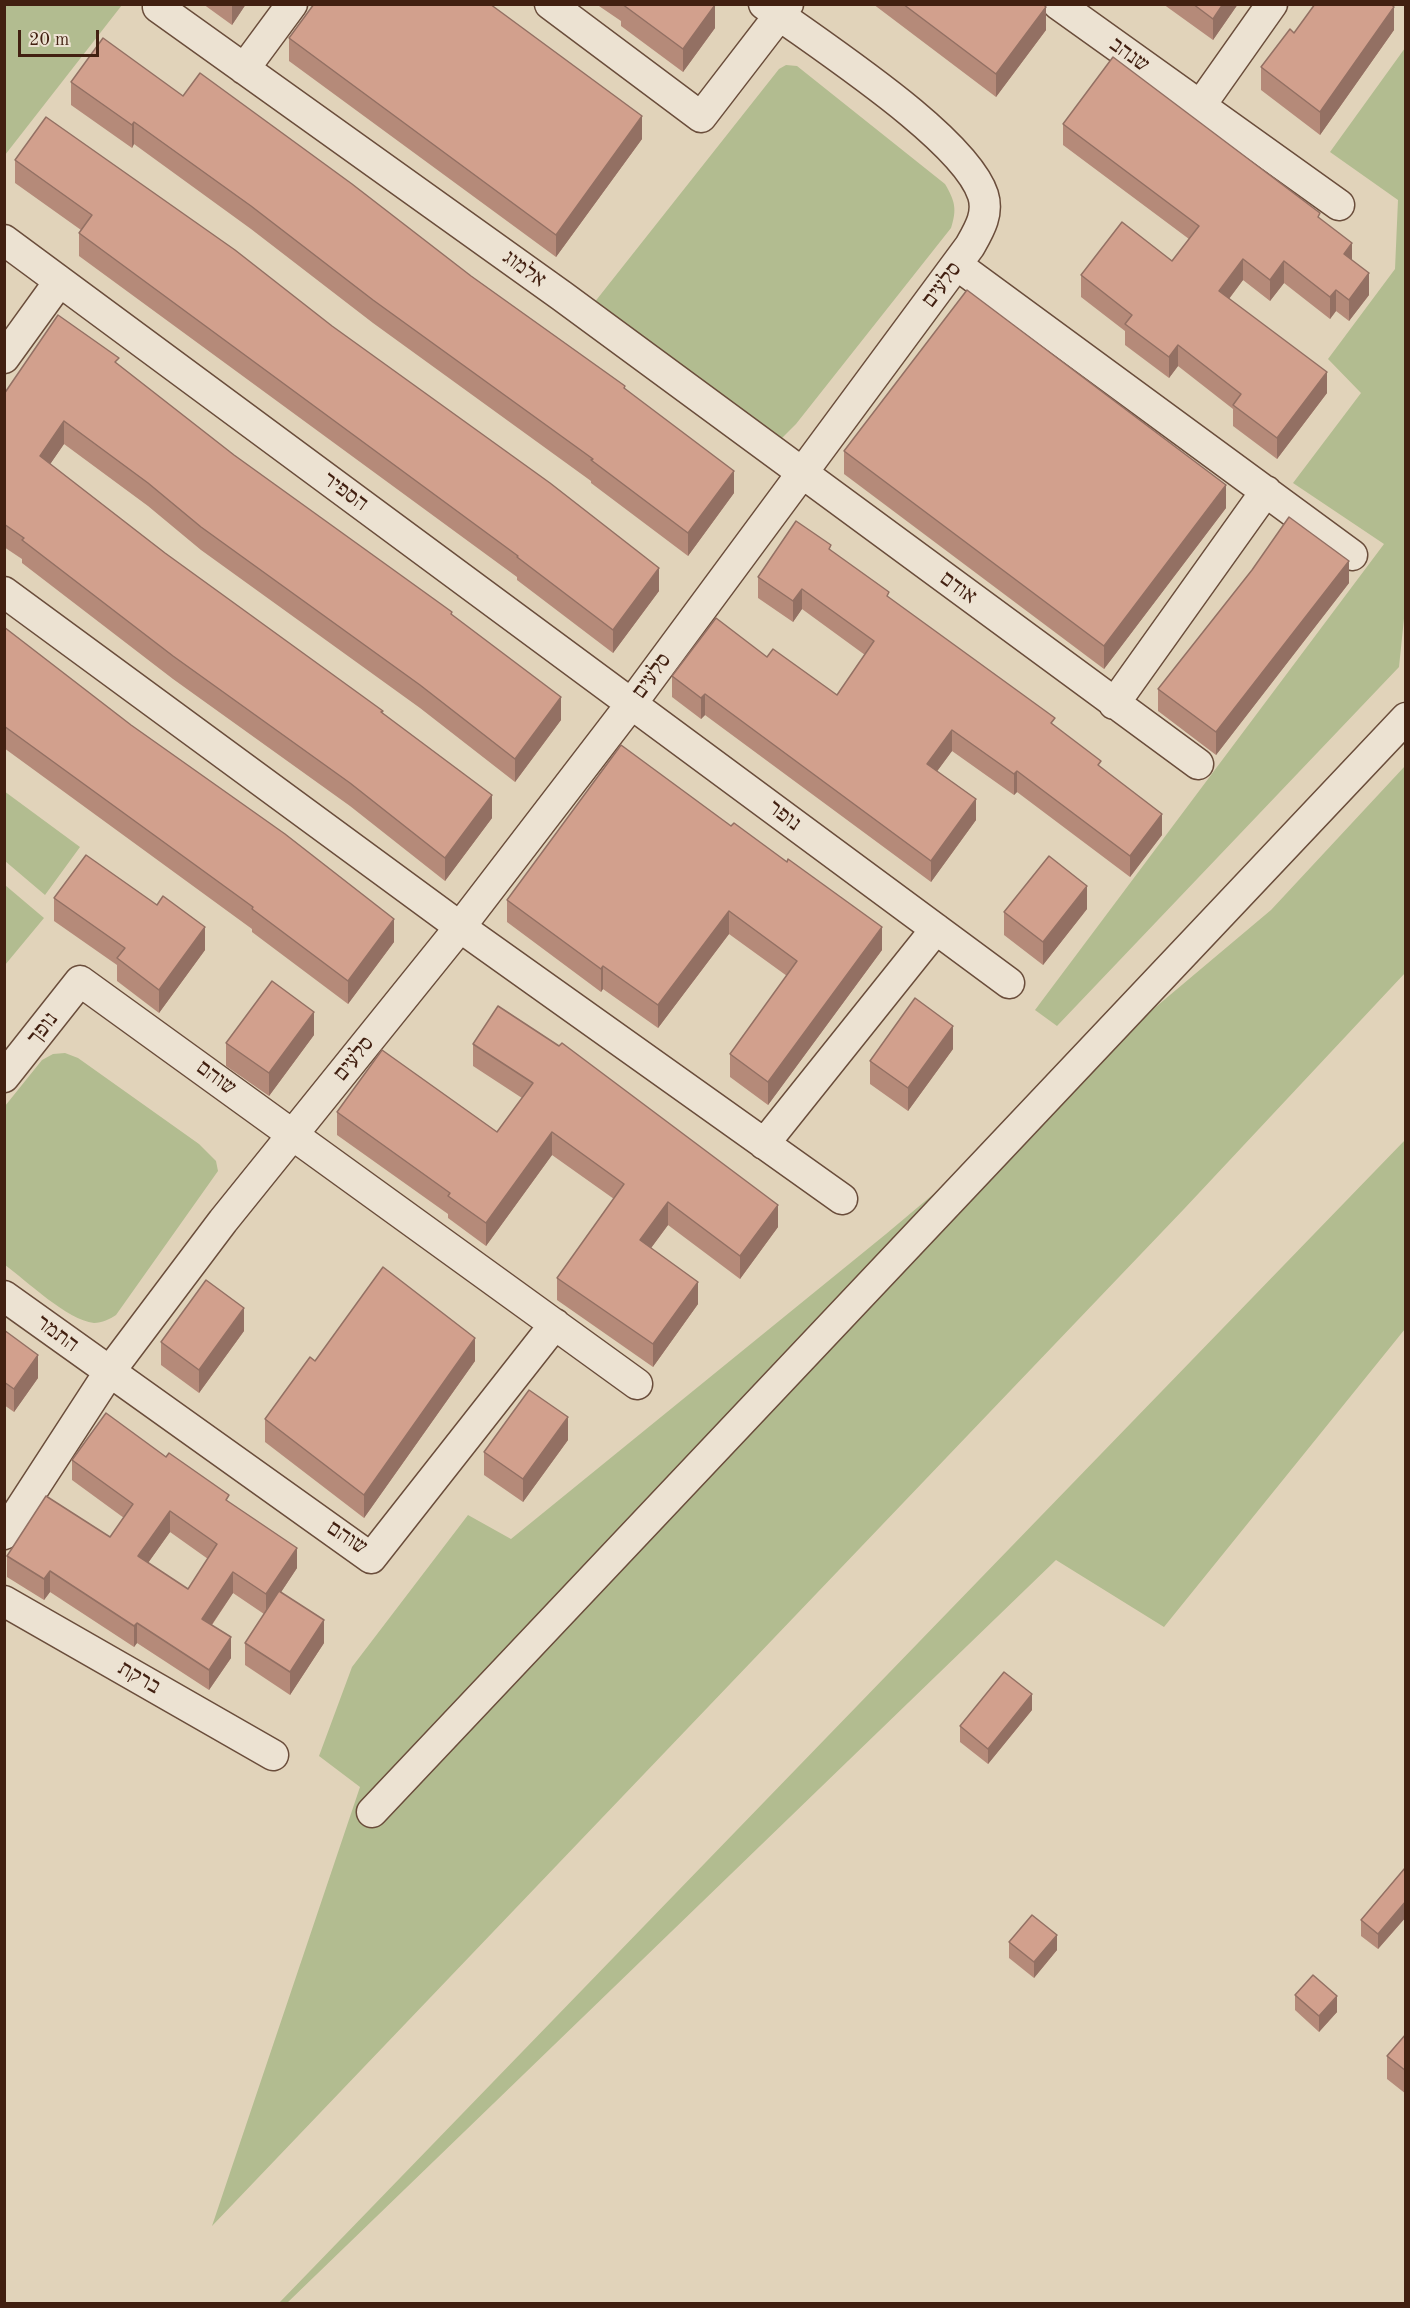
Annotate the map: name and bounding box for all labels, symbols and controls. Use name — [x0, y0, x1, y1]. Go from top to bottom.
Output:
scale bar — [21, 18, 102, 56]
text: 20 m — [29, 31, 69, 49]
street label: שנהב — [1104, 32, 1154, 78]
street label: אלמוג — [497, 244, 551, 294]
street label: סלעים — [916, 257, 968, 313]
street label: הספיר — [317, 467, 373, 517]
street label: אודם — [934, 566, 982, 610]
street label: סלעים — [627, 648, 677, 704]
street label: נופר — [762, 795, 806, 837]
street label: נופך — [22, 1007, 64, 1051]
street label: סלעים — [328, 1031, 380, 1087]
street label: שוהם — [191, 1055, 241, 1101]
street label: התמר — [30, 1310, 84, 1358]
street label: שוהם — [322, 1515, 372, 1561]
street label: ברקת — [113, 1655, 165, 1701]

